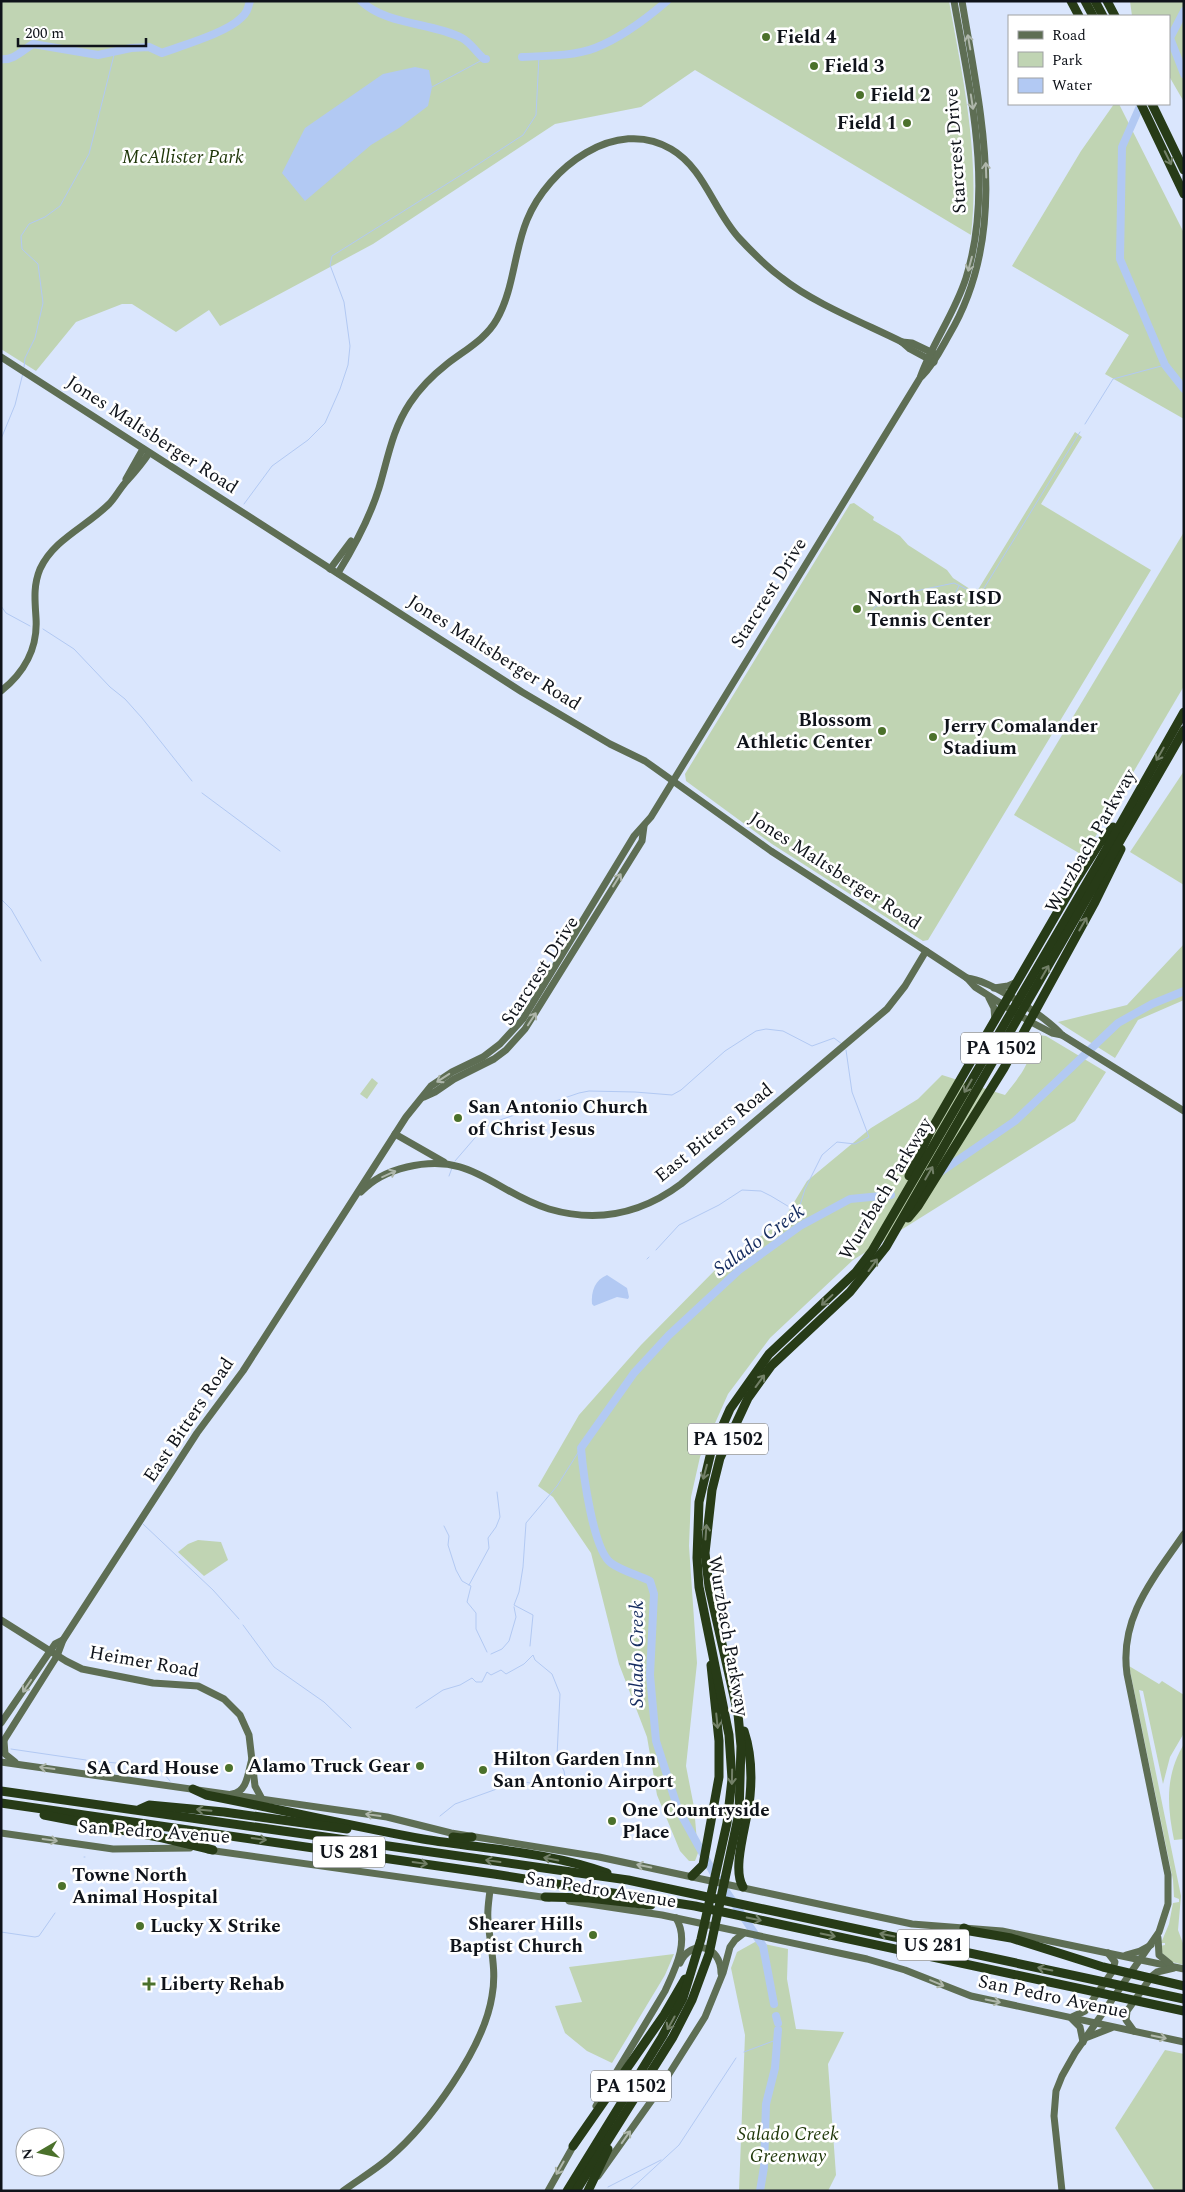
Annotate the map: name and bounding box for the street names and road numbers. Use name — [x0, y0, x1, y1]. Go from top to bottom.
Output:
street label: Starcrest Drive — [937, 87, 975, 215]
street label: Jones Maltsberger Road — [60, 368, 244, 502]
street label: Starcrest Drive — [723, 532, 815, 654]
street label: Jones Maltsberger Road — [401, 588, 587, 718]
street label: Wurzbach Parkway — [1038, 763, 1145, 919]
street label: Jones Maltsberger Road — [743, 804, 927, 938]
street label: Starcrest Drive — [494, 910, 586, 1032]
road number: PA 1502 — [961, 1032, 1041, 1064]
street label: East Bitters Road — [648, 1076, 780, 1190]
street label: Wurzbach Parkway — [832, 1111, 941, 1266]
street label: East Bitters Road — [136, 1352, 242, 1488]
road number: PA 1502 — [688, 1424, 768, 1455]
street label: Wurzbach Parkway — [700, 1554, 757, 1719]
street label: Heimer Road — [87, 1638, 201, 1686]
street label: San Pedro Avenue — [77, 1812, 231, 1852]
road number: US 281 — [313, 1836, 385, 1868]
street label: San Pedro Avenue — [523, 1864, 679, 1916]
road number: US 281 — [897, 1930, 969, 1960]
street label: San Pedro Avenue — [975, 1967, 1131, 2027]
road number: PA 1502 — [591, 2070, 671, 2102]

